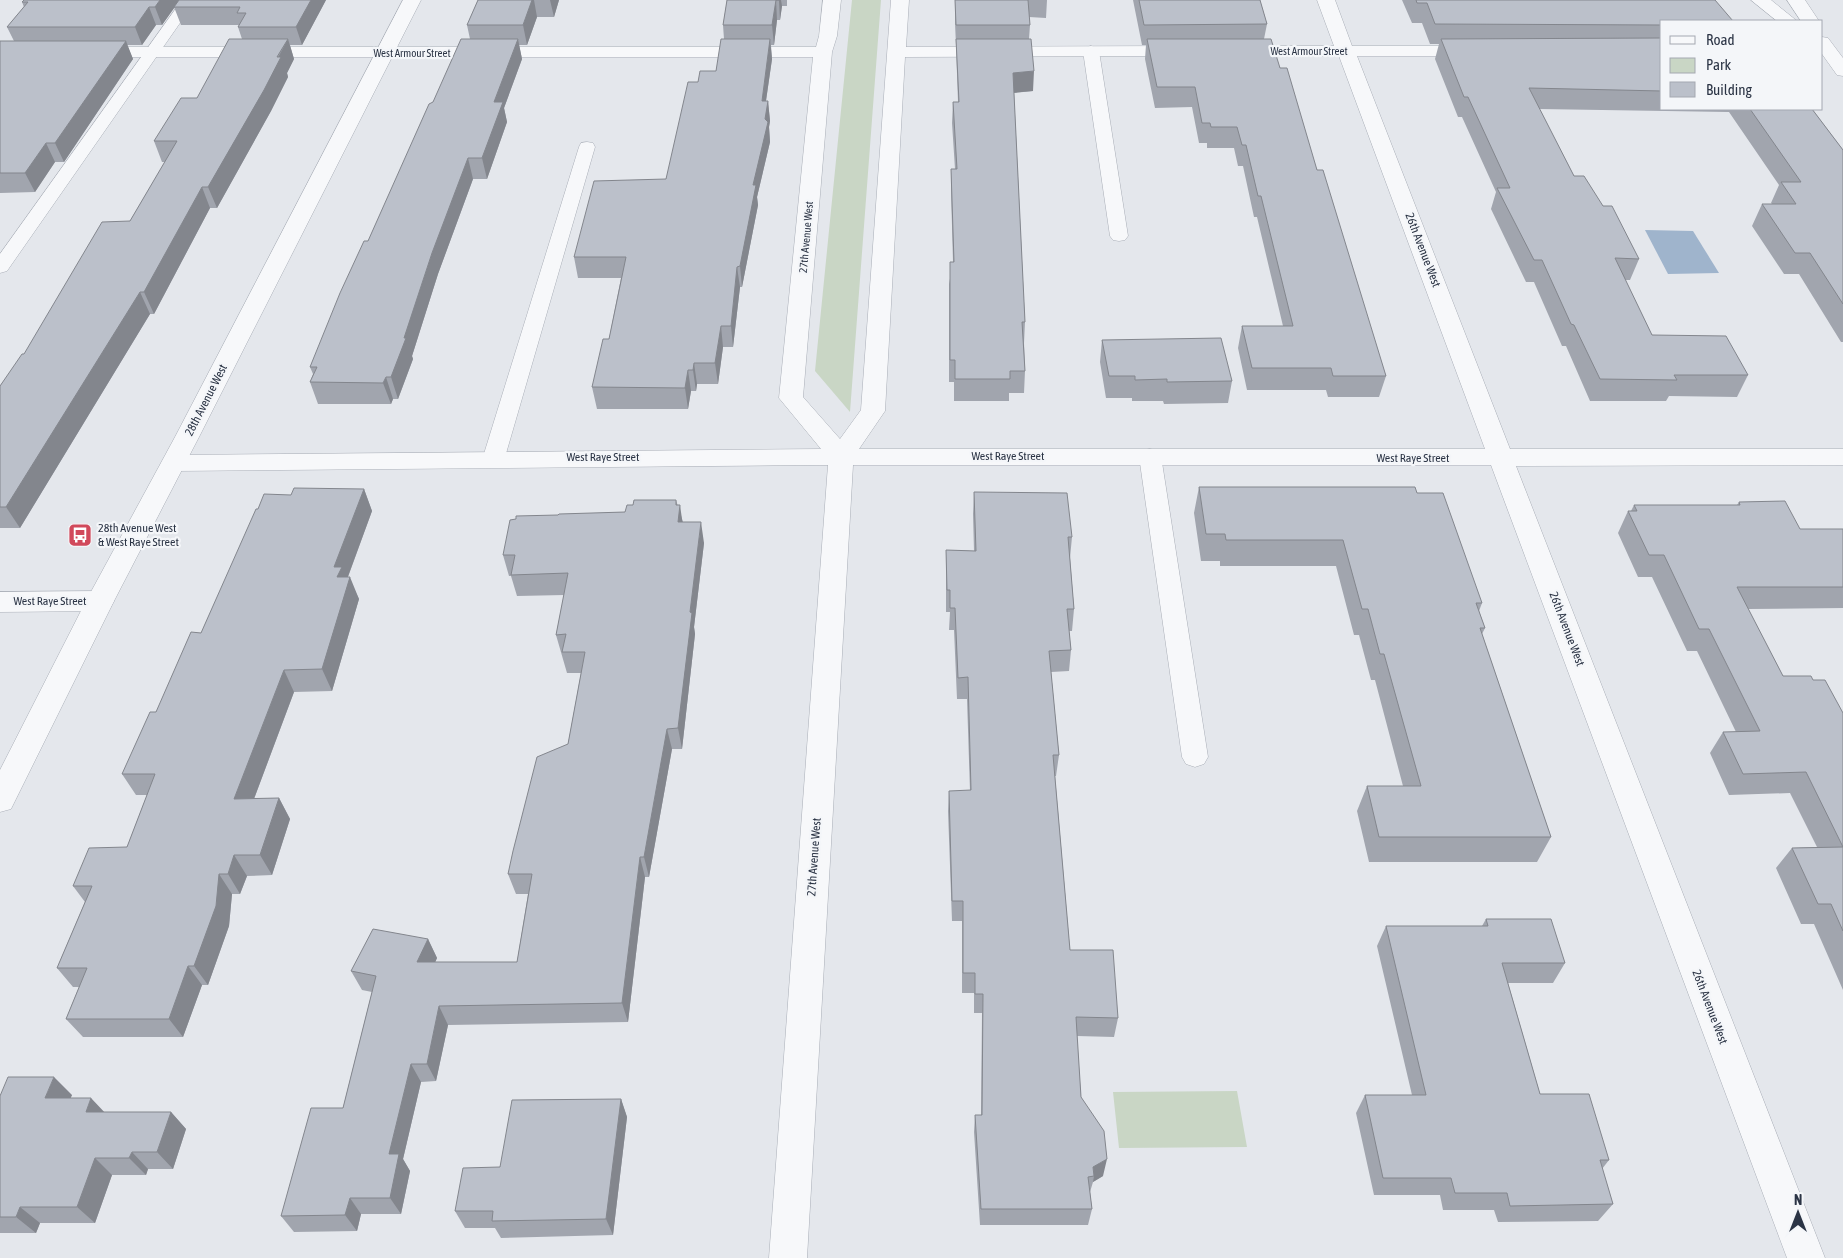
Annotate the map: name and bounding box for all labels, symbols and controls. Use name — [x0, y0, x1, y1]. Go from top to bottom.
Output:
legend — [1660, 20, 1823, 110]
text: Road — [1706, 31, 1735, 48]
street label: West Armour Street — [1270, 45, 1348, 57]
street label: West Armour Street — [373, 47, 451, 59]
text: Park — [1706, 56, 1731, 73]
text: Building — [1706, 81, 1752, 98]
street label: 27th Avenue West — [797, 201, 815, 273]
street label: 26th Avenue West — [1402, 211, 1444, 290]
street label: 28th Avenue West — [182, 361, 230, 438]
street label: West Raye Street — [972, 449, 1045, 463]
street label: West Raye Street — [567, 450, 640, 464]
street label: West Raye Street — [1377, 451, 1450, 465]
place label: 28th Avenue West & West Raye Street — [98, 521, 179, 549]
bus stop icon: 28th Avenue West & West Raye Street — [67, 522, 93, 548]
street label: 26th Avenue West — [1546, 590, 1588, 669]
street label: West Raye Street — [14, 594, 87, 608]
street label: 27th Avenue West — [804, 817, 824, 897]
street label: 26th Avenue West — [1689, 968, 1731, 1047]
north arrow — [1773, 1188, 1823, 1238]
text: N — [1794, 1192, 1802, 1208]

